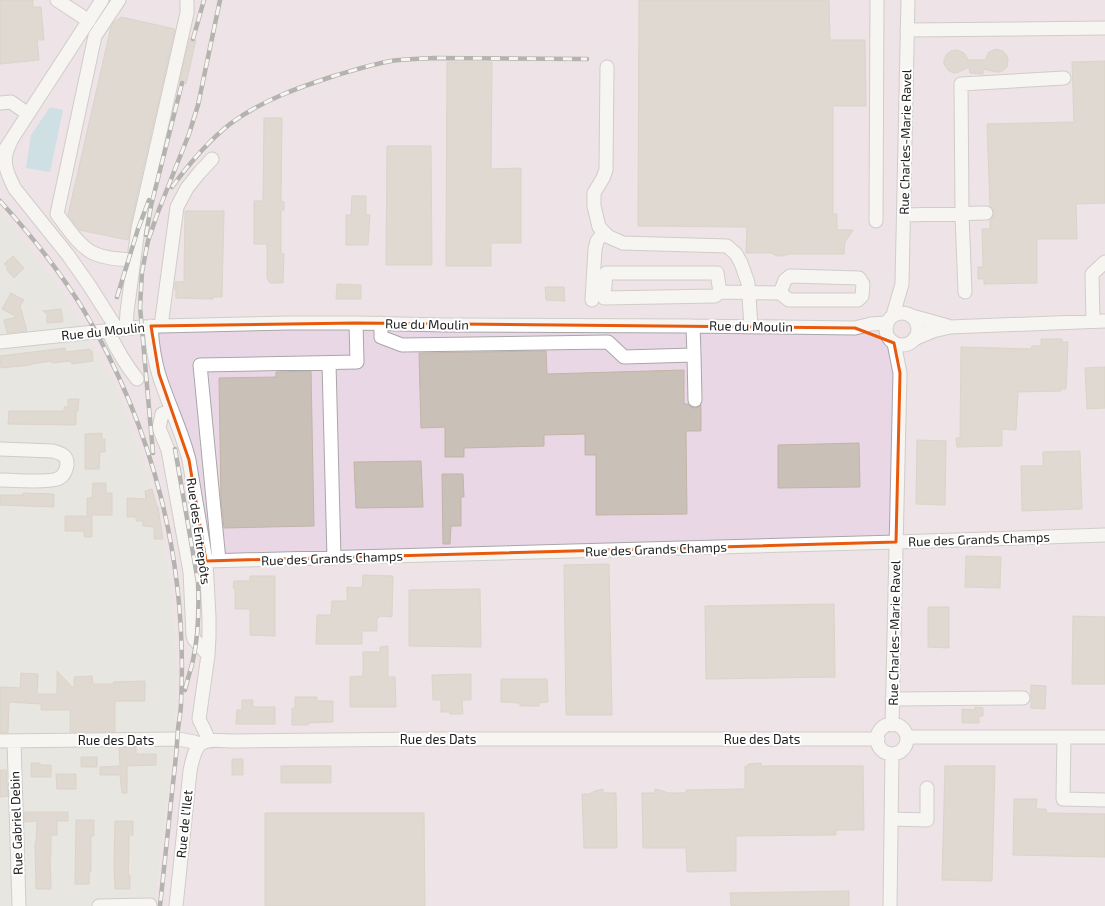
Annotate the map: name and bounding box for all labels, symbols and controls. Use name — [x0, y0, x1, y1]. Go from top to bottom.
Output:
street label: Rue Charles-Marie Ravel — [896, 69, 914, 215]
street label: Rue du Moulin — [385, 315, 469, 333]
street label: Rue du Moulin — [709, 317, 793, 335]
street label: Rue du Moulin — [60, 319, 146, 343]
street label: Rue des Entrepôts — [184, 477, 214, 585]
street label: Rue des Grands Champs — [908, 529, 1050, 549]
street label: Rue des Grands Champs — [585, 539, 727, 559]
street label: Rue des Grands Champs — [261, 548, 403, 568]
street label: Rue Charles-Marie Ravel — [885, 560, 903, 706]
street label: Rue des Dats — [400, 731, 476, 747]
street label: Rue des Dats — [724, 731, 800, 747]
street label: Rue des Dats — [78, 732, 154, 748]
street label: Rue Gabriel Debin — [6, 771, 26, 875]
street label: Rue de l'Ilet — [172, 789, 196, 859]

